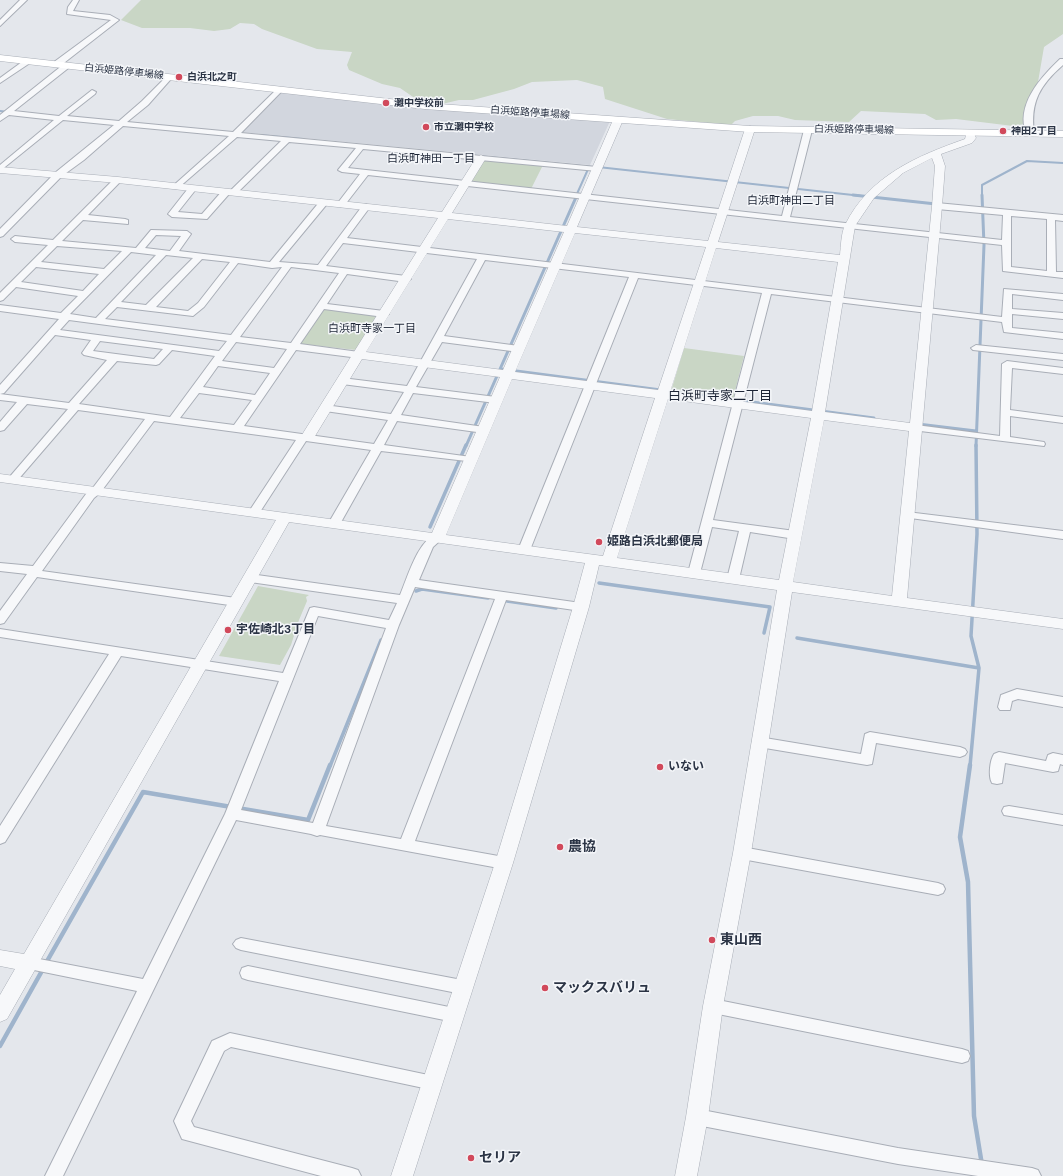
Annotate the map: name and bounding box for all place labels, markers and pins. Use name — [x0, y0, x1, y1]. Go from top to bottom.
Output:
place label: 白浜北之町 — [187, 71, 237, 83]
marker: 白浜北之町 — [174, 72, 184, 82]
place label: 灘中学校前 — [394, 97, 444, 109]
marker: 灘中学校前 — [381, 98, 391, 108]
place label: 市立灘中学校 — [434, 121, 494, 133]
marker: 市立灘中学校 — [421, 122, 431, 132]
place label: 神田2丁目 — [1011, 125, 1057, 137]
marker: 神田2丁目 — [998, 126, 1008, 136]
place label: 姫路白浜北郵便局 — [607, 535, 703, 549]
marker: 姫路白浜北郵便局 — [594, 537, 604, 547]
place label: 宇佐崎北3丁目 — [236, 623, 315, 637]
marker: 宇佐崎北3丁目 — [223, 625, 233, 635]
place label: いない — [668, 760, 704, 774]
marker: いない — [655, 762, 665, 772]
place label: 農協 — [568, 839, 596, 855]
marker: 農協 — [555, 842, 565, 852]
place label: 東山西 — [720, 932, 762, 948]
marker: 東山西 — [707, 935, 717, 945]
place label: マックスバリュ — [553, 980, 651, 996]
marker: マックスバリュ — [540, 983, 550, 993]
place label: セリア — [479, 1150, 521, 1166]
marker: セリア — [466, 1153, 476, 1163]

